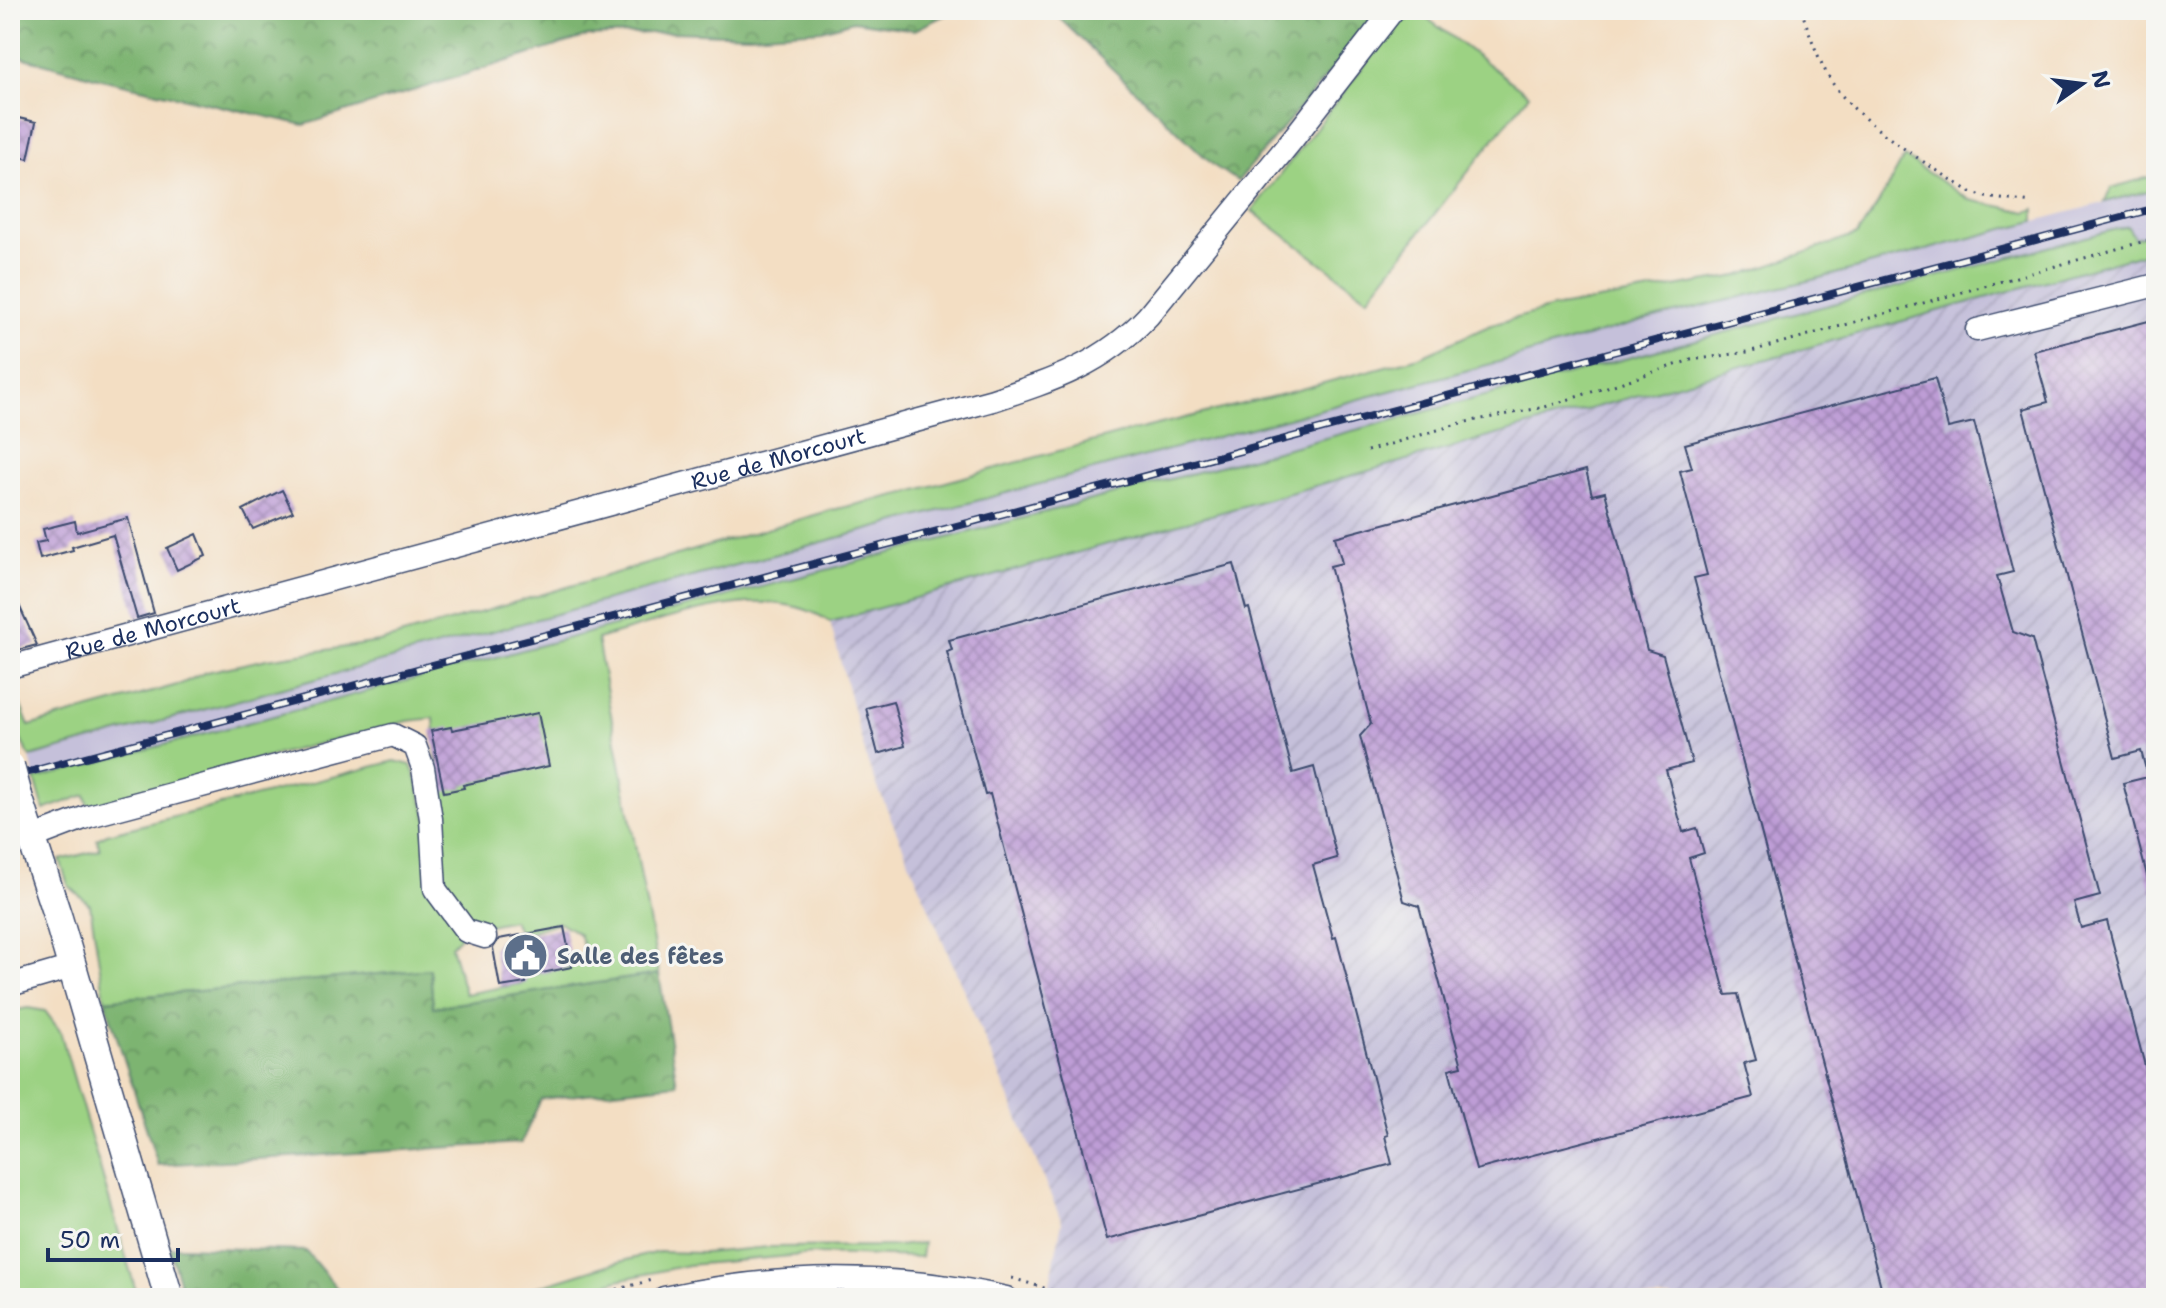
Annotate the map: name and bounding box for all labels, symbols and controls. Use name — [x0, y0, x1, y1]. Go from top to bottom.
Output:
north arrow — [2042, 44, 2122, 124]
text: N — [2085, 67, 2117, 91]
street label: Rue de Morcourt — [687, 421, 869, 496]
street label: Rue de Morcourt — [62, 591, 244, 666]
public building icon: Salle des fêtes — [502, 932, 550, 980]
place label: Salle des fêtes — [557, 942, 724, 971]
scale bar — [48, 1212, 178, 1262]
text: 50 m — [60, 1224, 120, 1256]

